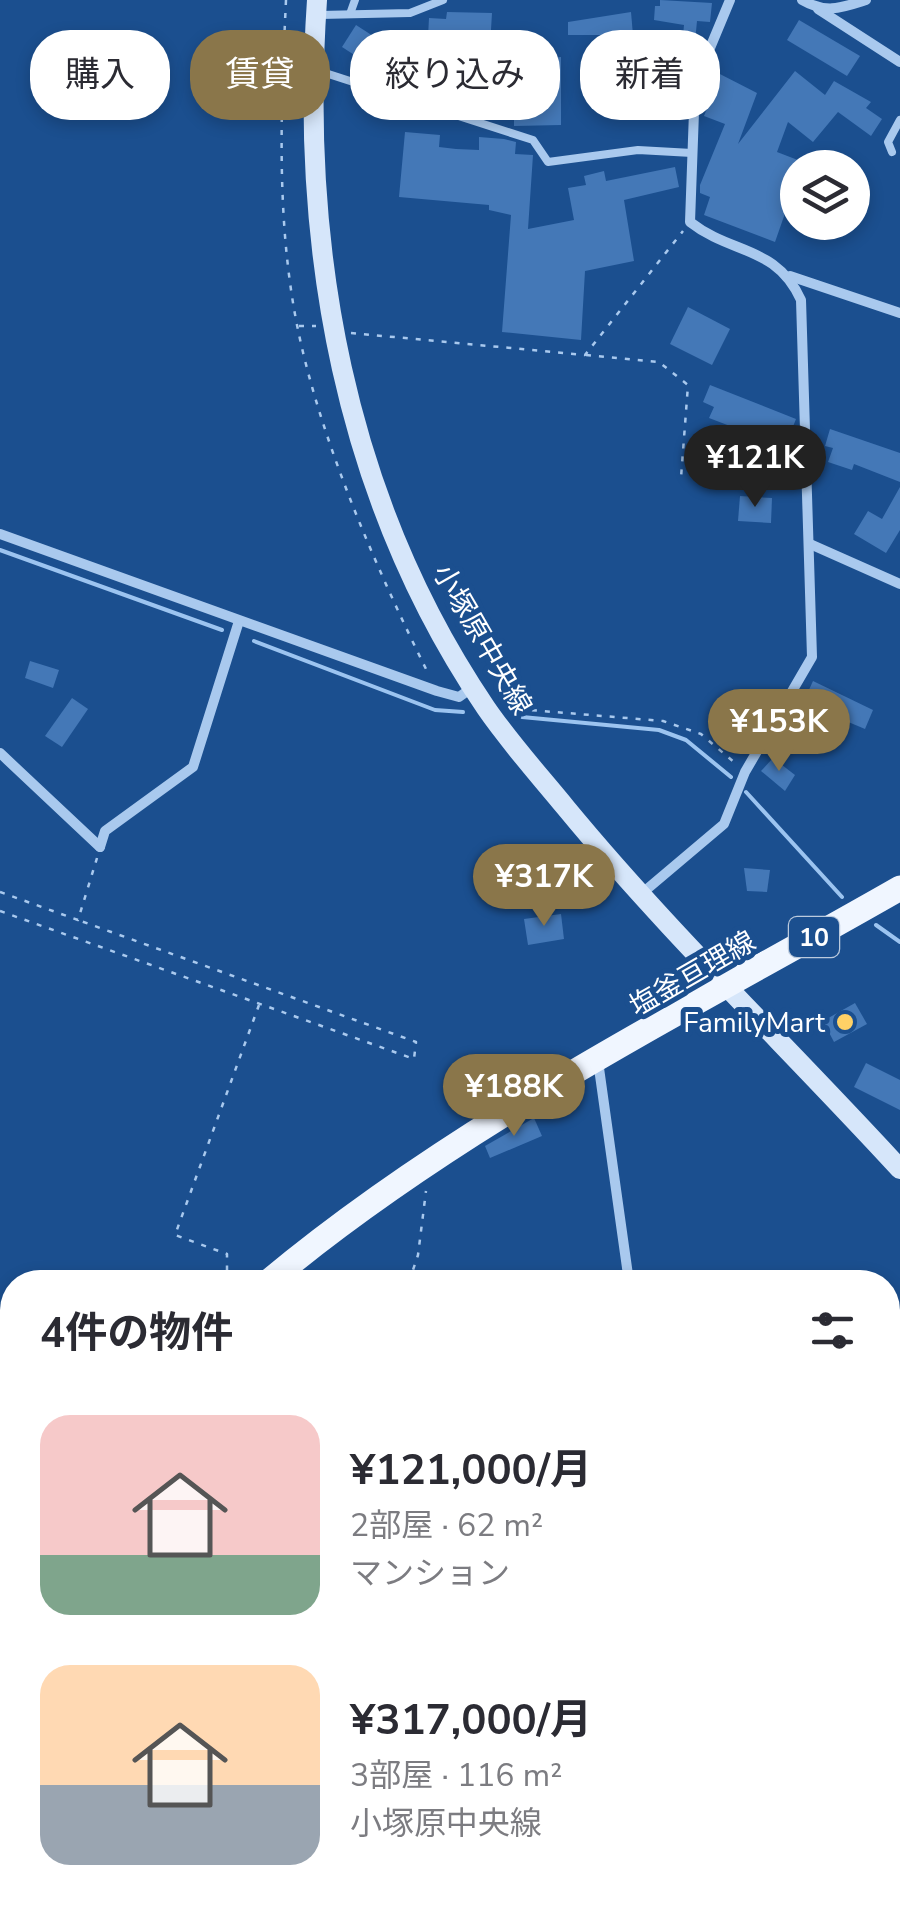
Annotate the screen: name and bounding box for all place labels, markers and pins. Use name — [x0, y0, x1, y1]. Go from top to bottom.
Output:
pin: ¥121K — [685, 425, 825, 510]
pin: ¥153K — [709, 689, 849, 774]
pin: ¥317K — [474, 844, 614, 929]
place label: FamilyMart — [683, 1004, 825, 1042]
marker: FamilyMart — [834, 1011, 856, 1033]
pin: ¥188K — [444, 1054, 584, 1139]

